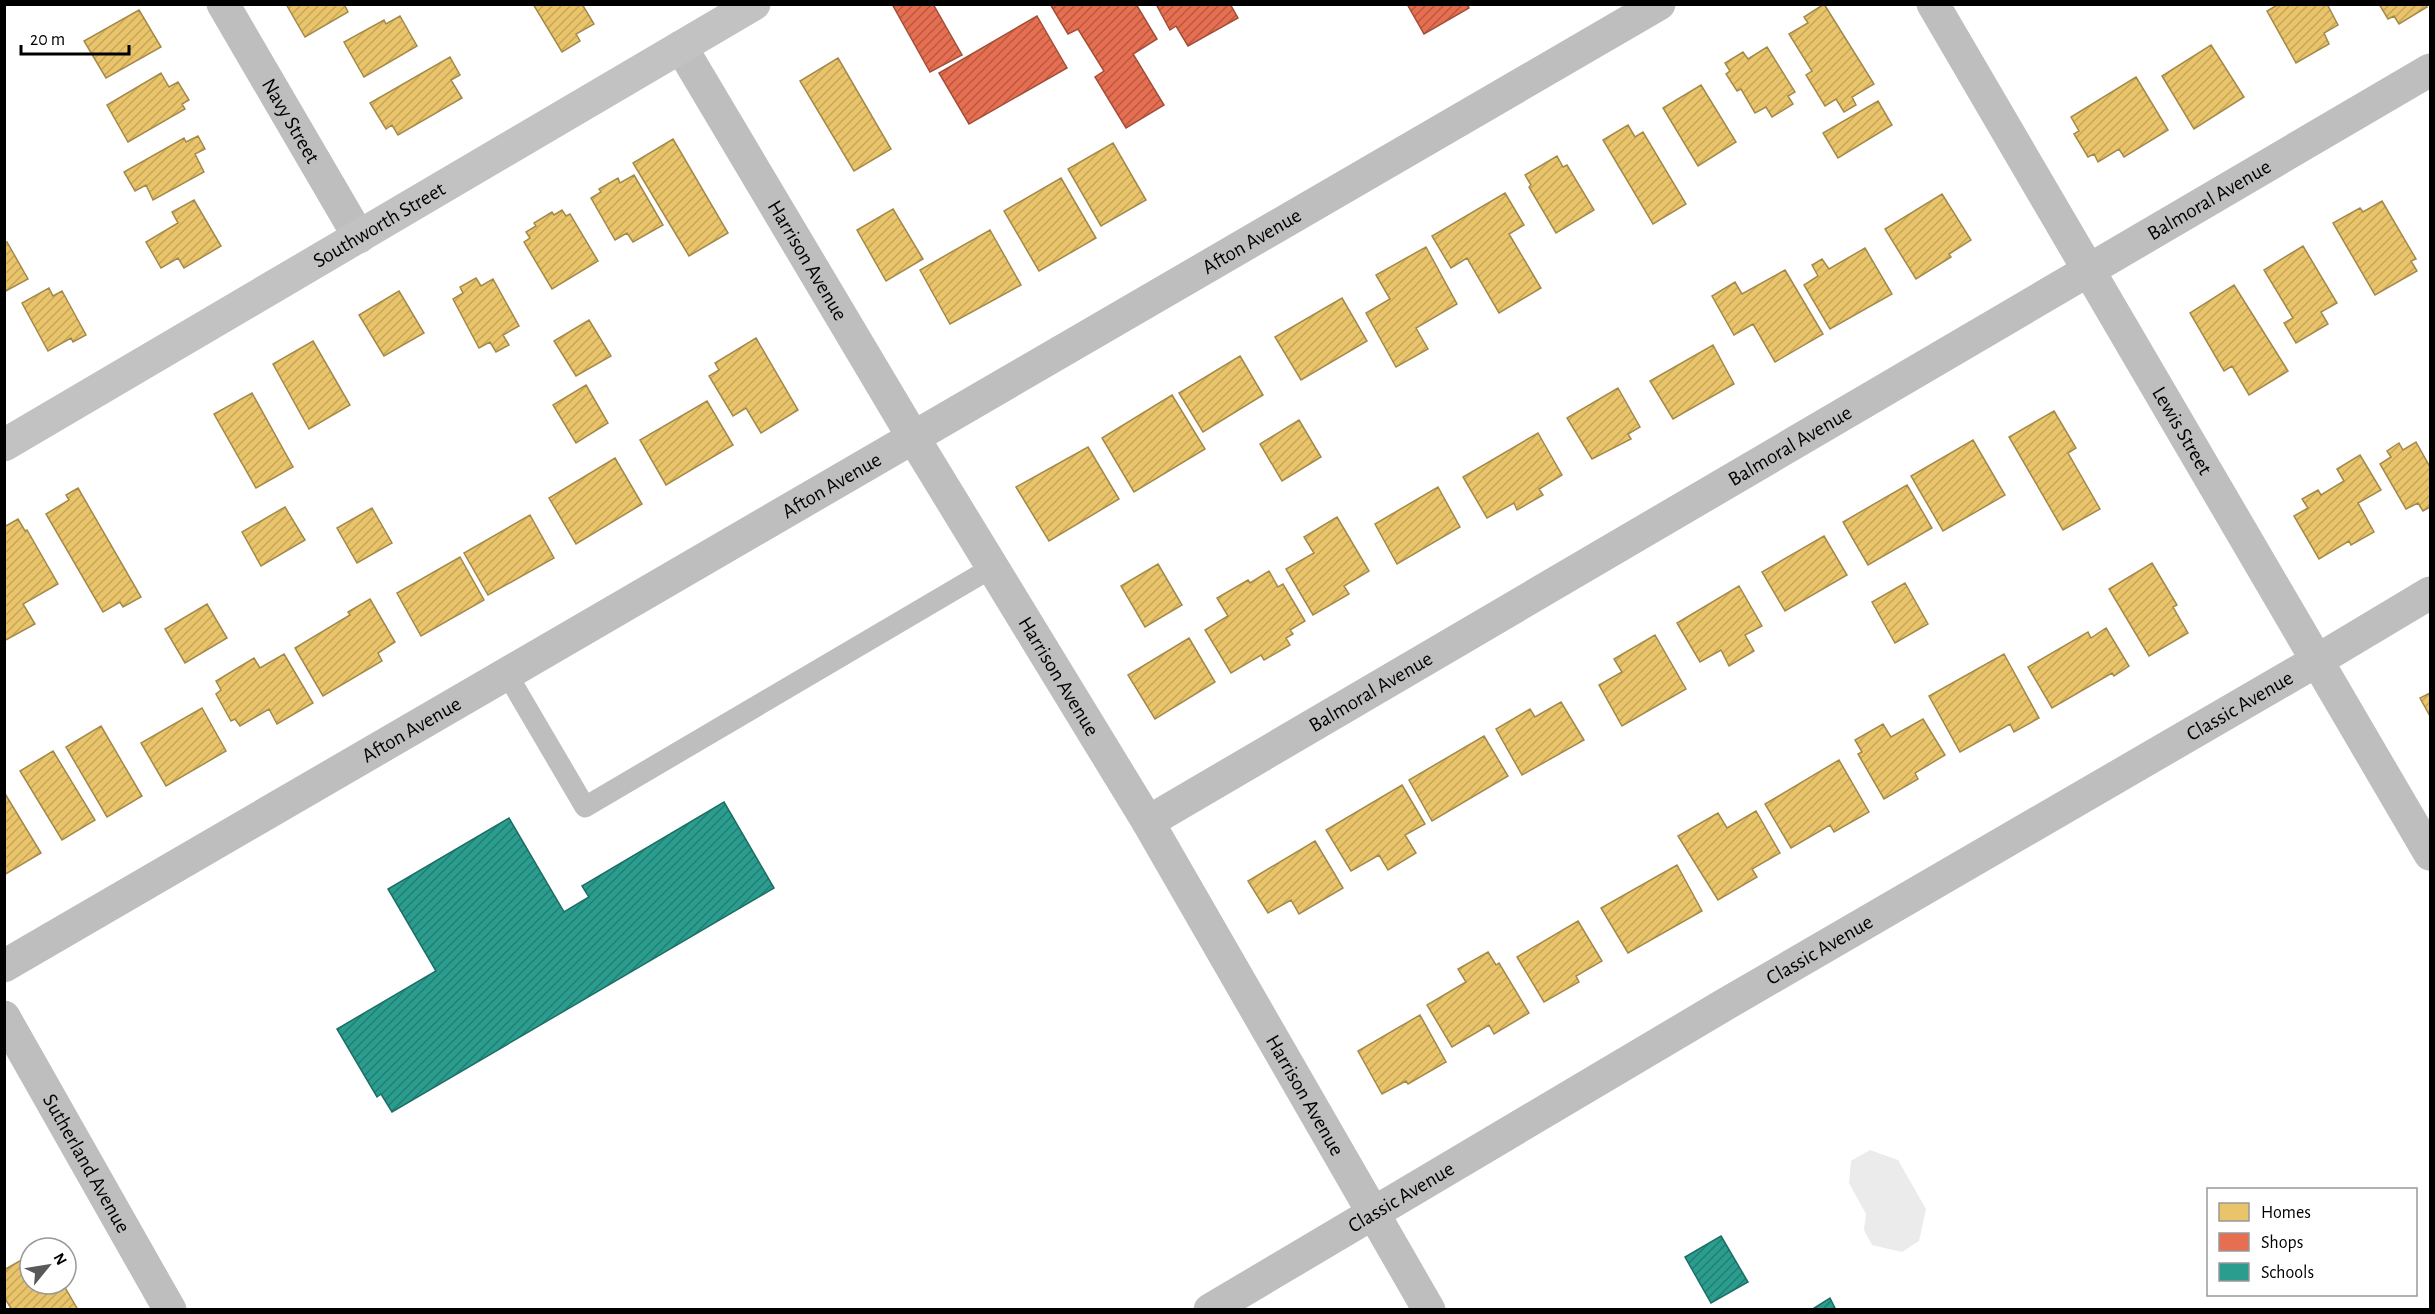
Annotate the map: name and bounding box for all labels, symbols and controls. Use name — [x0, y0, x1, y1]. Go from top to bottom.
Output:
scale bar — [21, 18, 129, 56]
text: 20 m — [30, 31, 65, 49]
street label: Navy Street — [258, 75, 324, 167]
street label: Balmoral Avenue — [2144, 155, 2274, 244]
street label: Southworth Street — [309, 178, 449, 271]
street label: Harrison Avenue — [764, 196, 851, 324]
street label: Afton Avenue — [1198, 204, 1305, 278]
street label: Lewis Street — [2149, 383, 2216, 478]
street label: Balmoral Avenue — [1724, 401, 1855, 490]
street label: Afton Avenue — [778, 448, 885, 522]
street label: Harrison Avenue — [1015, 613, 1103, 740]
street label: Balmoral Avenue — [1305, 647, 1436, 736]
street label: Classic Avenue — [2183, 666, 2297, 745]
street label: Afton Avenue — [358, 692, 464, 766]
street label: Classic Avenue — [1763, 911, 1876, 989]
street label: Harrison Avenue — [1262, 1031, 1348, 1159]
street label: Sutherland Avenue — [39, 1090, 134, 1236]
street label: Classic Avenue — [1344, 1157, 1458, 1236]
legend — [2207, 1188, 2417, 1296]
text: Homes — [2261, 1204, 2311, 1222]
text: Shops — [2261, 1234, 2303, 1252]
north arrow — [18, 1236, 78, 1296]
text: N — [50, 1250, 70, 1268]
text: Schools — [2261, 1264, 2314, 1282]

